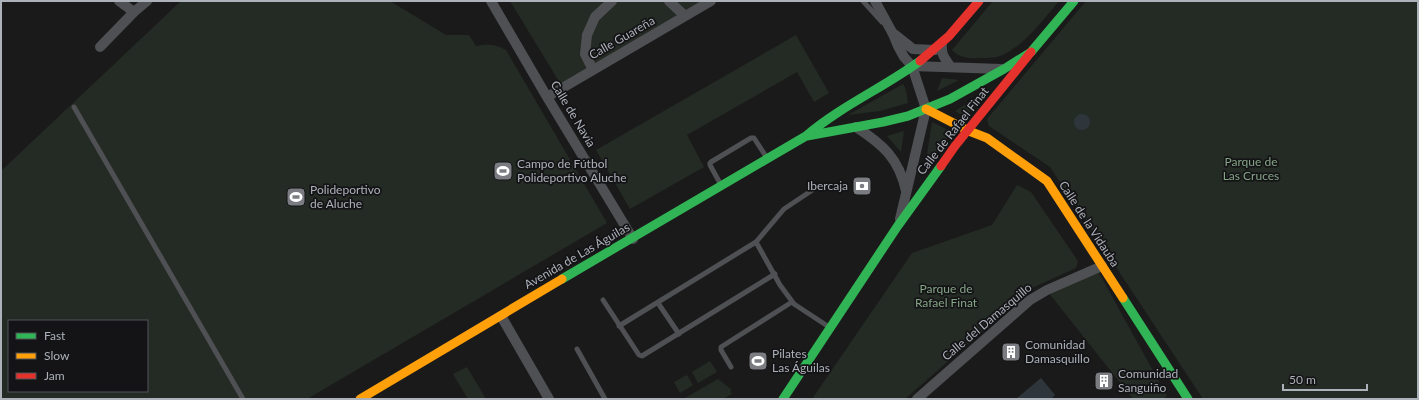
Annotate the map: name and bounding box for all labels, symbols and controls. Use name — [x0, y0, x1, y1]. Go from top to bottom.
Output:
street label: Calle Guareña — [586, 13, 657, 62]
street label: Calle de Navia — [548, 78, 599, 150]
street label: Calle de Rafael Finat — [914, 83, 992, 178]
park label: Parque de Las Cruces — [1223, 154, 1279, 183]
place label: Campo de Fútbol Polideportivo Aluche — [517, 156, 627, 185]
sports icon: Campo de Fútbol Polideportivo Aluche — [492, 160, 514, 182]
bank icon: Ibercaja — [851, 175, 873, 197]
place label: Ibercaja — [807, 178, 848, 193]
street label: Calle de la Vidauba — [1056, 178, 1123, 270]
place label: Polideportivo de Aluche — [310, 182, 381, 211]
sports icon: Polideportivo de Aluche — [285, 186, 307, 208]
street label: Avenida de Las Águilas — [521, 219, 632, 292]
street label: Calle del Damasquillo — [939, 280, 1035, 364]
park label: Parque de Rafael Finat — [915, 281, 978, 310]
legend — [8, 320, 148, 392]
text: Fast — [44, 328, 66, 343]
place label: Comunidad Damasquillo — [1025, 337, 1090, 366]
building icon: Comunidad Damasquillo — [1000, 341, 1022, 363]
place label: Pilates Las Águilas — [772, 346, 830, 375]
text: Slow — [44, 348, 70, 363]
sports icon: Pilates Las Águilas — [747, 350, 769, 372]
place label: Comunidad Sanguiño — [1118, 366, 1178, 395]
scale bar — [1283, 366, 1367, 392]
text: Jam — [44, 368, 65, 383]
building icon: Comunidad Sanguiño — [1093, 370, 1115, 392]
text: 50 m — [1289, 372, 1316, 387]

